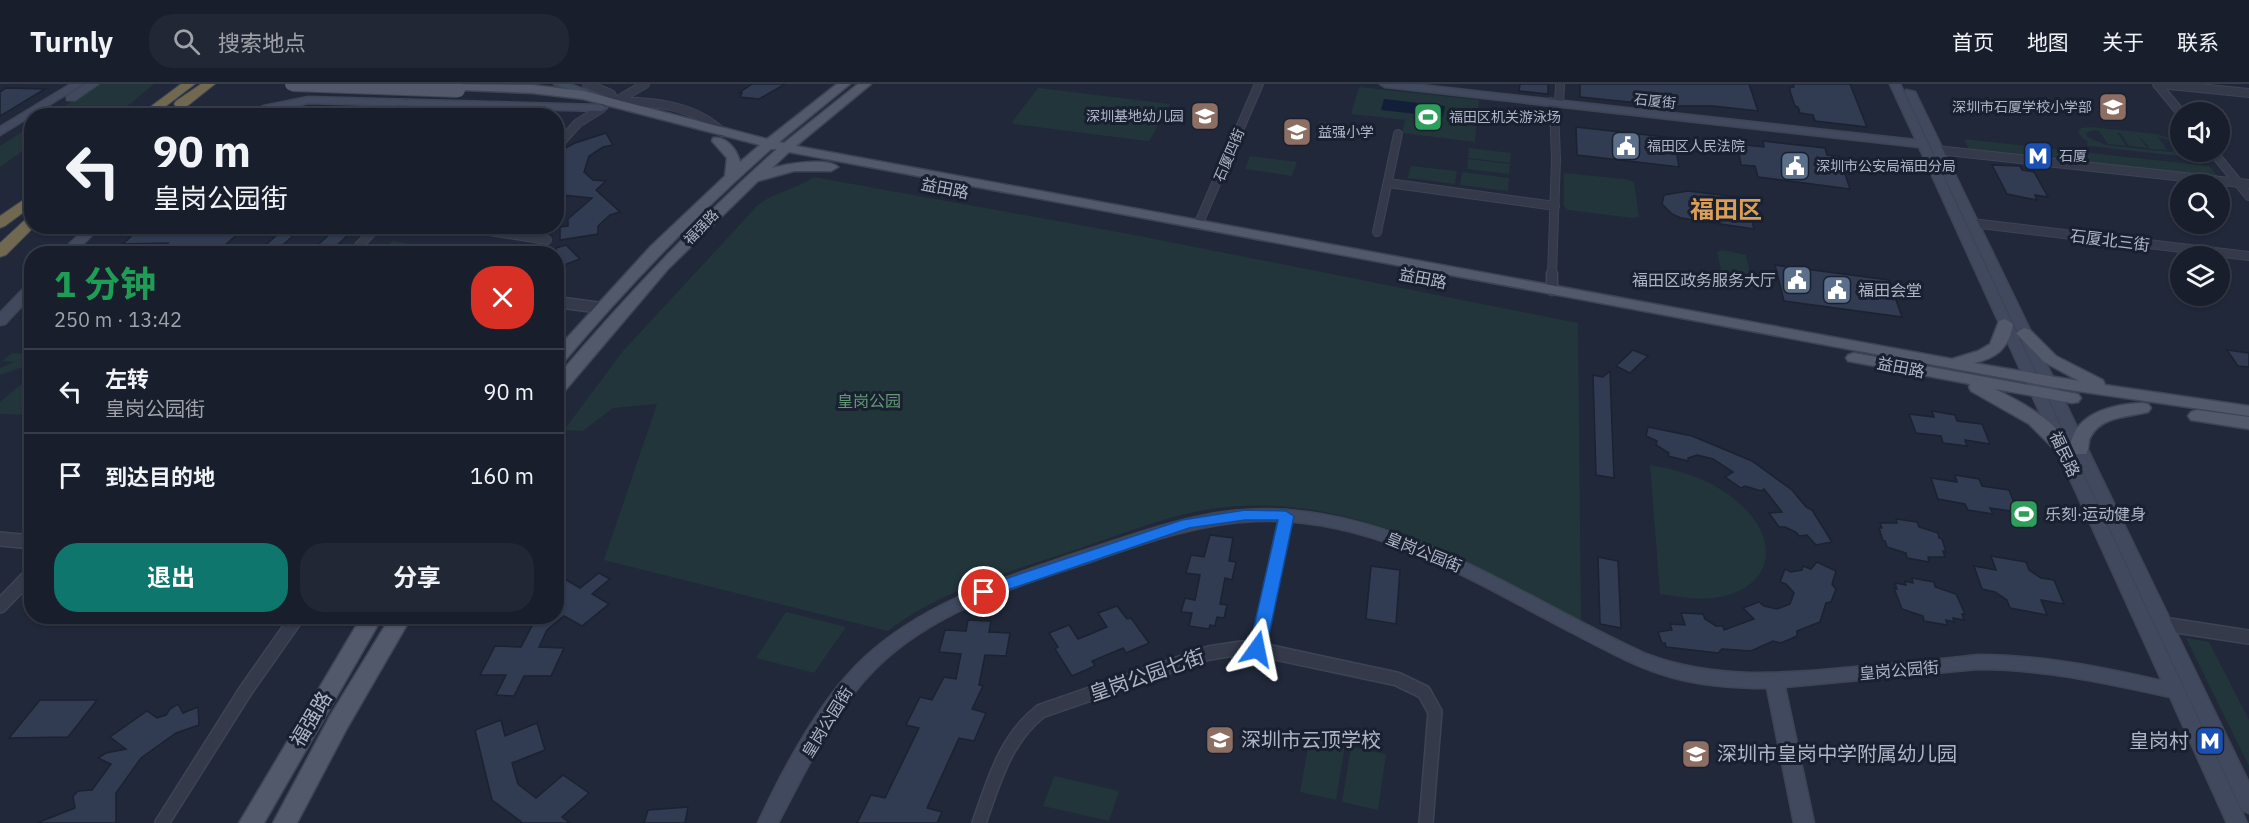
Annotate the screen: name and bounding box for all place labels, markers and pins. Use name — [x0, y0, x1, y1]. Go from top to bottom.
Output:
school or university icon: 深圳市石厦学校小学部 — [2097, 91, 2129, 123]
place label: 深圳市石厦学校小学部 — [1952, 98, 2092, 116]
school or university icon: 深圳基地幼儿园 — [1189, 100, 1221, 132]
sports icon: 福田区机关游泳场 — [1412, 101, 1444, 133]
place label: 深圳基地幼儿园 — [1086, 107, 1184, 125]
place label: 福田区机关游泳场 — [1449, 108, 1561, 126]
school or university icon: 益强小学 — [1281, 116, 1313, 148]
place label: 益强小学 — [1318, 123, 1374, 141]
public building icon: 福田区人民法院 — [1610, 130, 1642, 162]
place label: 福田区人民法院 — [1647, 137, 1745, 155]
metro station icon: 石厦 — [2022, 140, 2054, 172]
place label: 石厦 — [2059, 147, 2087, 165]
public building icon: 深圳市公安局福田分局 — [1779, 150, 1811, 182]
place label: 深圳市公安局福田分局 — [1816, 157, 1956, 175]
public building icon: 福田区政务服务大厅 — [1781, 264, 1813, 296]
place label: 福田区政务服务大厅 — [1632, 270, 1776, 290]
public building icon: 福田会堂 — [1821, 274, 1853, 306]
place label: 福田会堂 — [1858, 280, 1922, 300]
sports icon: 乐刻·运动健身 — [2008, 498, 2040, 530]
place label: 乐刻·运动健身 — [2045, 504, 2146, 524]
pin — [958, 566, 1009, 617]
school or university icon: 深圳市云顶学校 — [1204, 724, 1236, 756]
metro station icon: 皇岗村 — [2194, 725, 2226, 757]
place label: 深圳市云顶学校 — [1241, 726, 1381, 753]
place label: 皇岗村 — [2129, 727, 2189, 754]
school or university icon: 深圳市皇岗中学附属幼儿园 — [1680, 738, 1712, 770]
place label: 深圳市皇岗中学附属幼儿园 — [1717, 740, 1957, 767]

